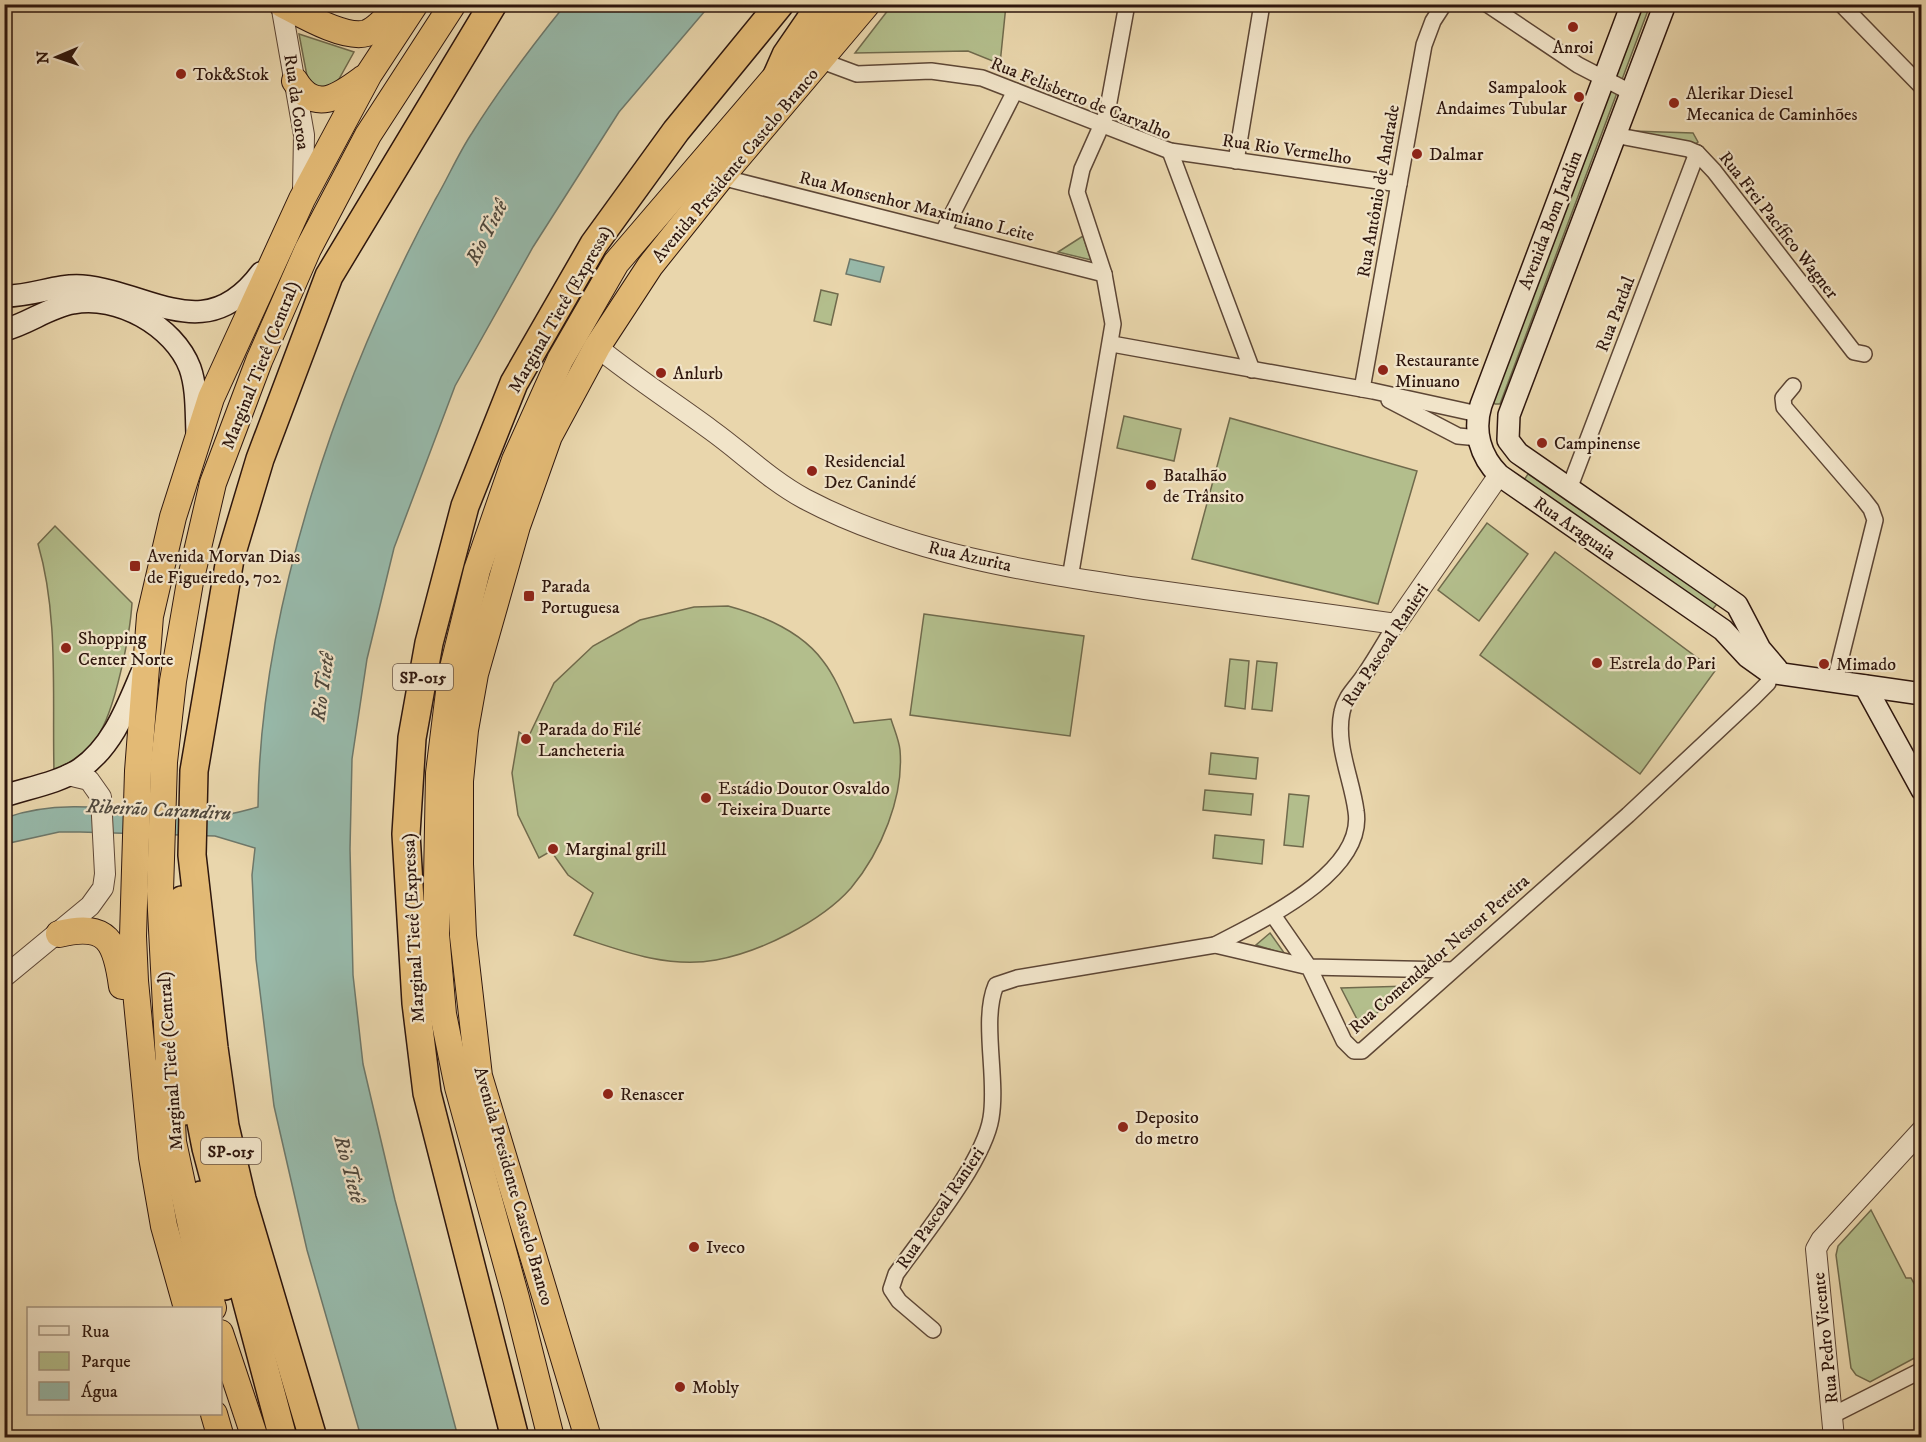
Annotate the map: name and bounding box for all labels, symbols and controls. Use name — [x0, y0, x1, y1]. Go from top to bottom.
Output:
marker: Anroi — [1566, 20, 1580, 34]
north arrow — [27, 27, 87, 87]
place label: Anroi — [1553, 37, 1593, 59]
text: N — [33, 51, 53, 64]
street label: Rua da Coroa — [278, 53, 314, 152]
street label: Rua Felisberto de Carvalho — [987, 53, 1175, 145]
place label: Tok&Stok — [193, 64, 269, 86]
street label: Avenida Presidente Castelo Branco — [648, 64, 824, 267]
marker: Tok&Stok — [174, 67, 188, 81]
place label: Sampalook Andaimes Tubular — [1436, 77, 1567, 120]
place label: Alerikar Diesel Mecanica de Caminhões — [1686, 83, 1857, 126]
marker: Sampalook Andaimes Tubular — [1572, 90, 1586, 104]
marker: Alerikar Diesel Mecanica de Caminhões — [1667, 96, 1681, 110]
street label: Rua Antônio de Andrade — [1353, 103, 1405, 279]
street label: Rua Rio Vermelho — [1221, 130, 1353, 170]
place label: Dalmar — [1429, 144, 1484, 166]
marker: Dalmar — [1410, 147, 1424, 161]
street label: Rua Frei Pacífico Wagner — [1714, 147, 1843, 304]
street label: Avenida Bom Jardim — [1514, 148, 1587, 293]
street label: Rua Monsenhor Maximiano Leite — [797, 167, 1037, 247]
water label: Rio Tietê — [460, 194, 515, 270]
street label: Marginal Tietê (Expressa) — [504, 222, 618, 397]
street label: Rua Pardal — [1592, 273, 1641, 355]
street label: Marginal Tietê (Central) — [217, 278, 305, 453]
place label: Restaurante Minuano — [1395, 350, 1479, 393]
place label: Anlurb — [673, 363, 723, 385]
marker: Restaurante Minuano — [1376, 363, 1390, 377]
marker: Anlurb — [654, 366, 668, 380]
place label: Campinense — [1554, 433, 1640, 455]
marker: Campinense — [1535, 436, 1549, 450]
place label: Residencial Dez Canindé — [824, 451, 917, 494]
marker: Residencial Dez Canindé — [805, 464, 819, 478]
place label: Batalhão de Trânsito — [1163, 465, 1244, 508]
marker: Batalhão de Trânsito — [1144, 478, 1158, 492]
street label: Rua Araguaia — [1529, 492, 1620, 565]
street label: Rua Azurita — [926, 537, 1014, 577]
place label: Avenida Morvan Dias de Figueiredo, 702 — [147, 546, 300, 589]
marker: Avenida Morvan Dias de Figueiredo, 702 — [128, 559, 142, 573]
place label: Parada Portuguesa — [541, 576, 620, 619]
street label: Rua Pascoal Ranieri — [1338, 580, 1434, 711]
marker: Parada Portuguesa — [522, 589, 536, 603]
place label: Shopping Center Norte — [78, 628, 174, 671]
marker: Shopping Center Norte — [59, 641, 73, 655]
water label: Rio Tietê — [306, 649, 341, 724]
place label: Estrela do Pari — [1609, 653, 1716, 675]
place label: Mimado — [1836, 654, 1896, 676]
marker: Estrela do Pari — [1590, 656, 1604, 670]
marker: Mimado — [1817, 657, 1831, 671]
road number: SP-015 — [393, 664, 453, 690]
place label: Parada do Filé Lancheteria — [538, 719, 642, 762]
marker: Parada do Filé Lancheteria — [519, 732, 533, 746]
place label: Estádio Doutor Osvaldo Teixeira Duarte — [718, 778, 890, 821]
marker: Estádio Doutor Osvaldo Teixeira Duarte — [699, 791, 713, 805]
water label: Ribeirão Carandiru — [85, 794, 232, 827]
street label: Marginal Tietê (Expressa) — [398, 833, 430, 1023]
place label: Marginal grill — [565, 839, 667, 861]
marker: Marginal grill — [546, 842, 560, 856]
street label: Rua Comendador Nestor Pereira — [1345, 870, 1535, 1039]
street label: Marginal Tietê (Central) — [154, 971, 188, 1151]
street label: Avenida Presidente Castelo Branco — [468, 1064, 558, 1308]
place label: Renascer — [620, 1084, 685, 1106]
marker: Renascer — [601, 1087, 615, 1101]
place label: Deposito do metro — [1135, 1107, 1199, 1150]
marker: Deposito do metro — [1116, 1120, 1130, 1134]
water label: Rio Tietê — [327, 1132, 370, 1208]
road number: SP-015 — [201, 1138, 261, 1164]
street label: Rua Pascoal Ranieri — [892, 1143, 990, 1274]
place label: Iveco — [706, 1237, 745, 1259]
marker: Iveco — [687, 1240, 701, 1254]
street label: Rua Pedro Vicente — [1808, 1271, 1844, 1405]
legend — [27, 1307, 222, 1415]
text: Rua — [81, 1321, 110, 1343]
text: Parque — [81, 1351, 131, 1373]
place label: Mobly — [692, 1377, 739, 1399]
text: Água — [81, 1380, 118, 1403]
marker: Mobly — [673, 1380, 687, 1394]

